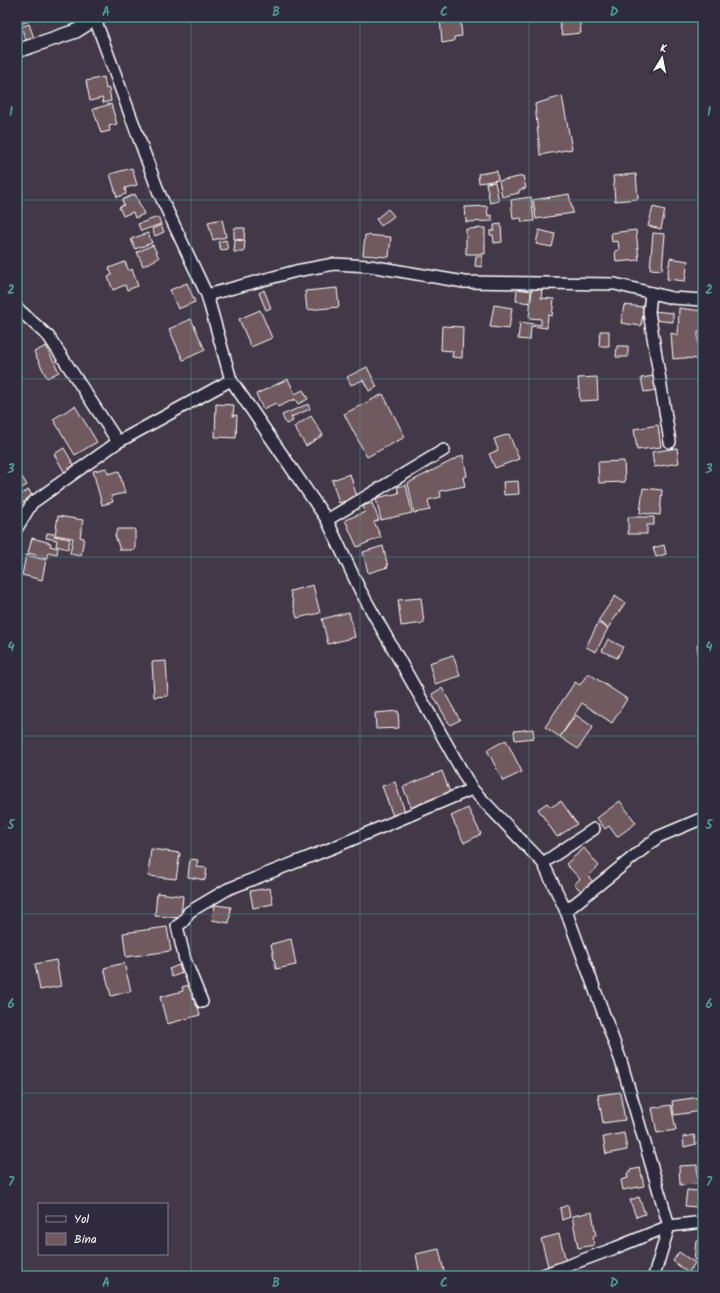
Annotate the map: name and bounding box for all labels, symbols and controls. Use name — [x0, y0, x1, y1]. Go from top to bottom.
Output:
text: A — [102, 2, 110, 23]
text: B — [272, 2, 280, 23]
text: C — [440, 2, 448, 23]
text: D — [610, 2, 619, 23]
north arrow — [642, 38, 682, 78]
text: K — [659, 40, 669, 59]
text: 1 — [9, 102, 13, 123]
text: 1 — [707, 102, 711, 123]
text: 2 — [7, 280, 15, 301]
text: 2 — [705, 280, 713, 301]
text: 3 — [6, 459, 15, 480]
text: 3 — [704, 459, 713, 480]
text: 4 — [7, 637, 15, 658]
text: 4 — [705, 637, 713, 658]
text: 5 — [7, 815, 16, 836]
text: 5 — [705, 815, 714, 836]
text: 6 — [7, 994, 15, 1015]
text: 6 — [705, 994, 713, 1015]
text: 7 — [8, 1172, 15, 1193]
text: 7 — [706, 1172, 713, 1193]
legend — [38, 1203, 168, 1255]
text: Yol — [74, 1210, 89, 1229]
text: Bina — [74, 1230, 97, 1249]
text: A — [102, 1273, 110, 1293]
text: B — [272, 1273, 280, 1293]
text: C — [440, 1273, 448, 1293]
text: D — [610, 1273, 619, 1293]

